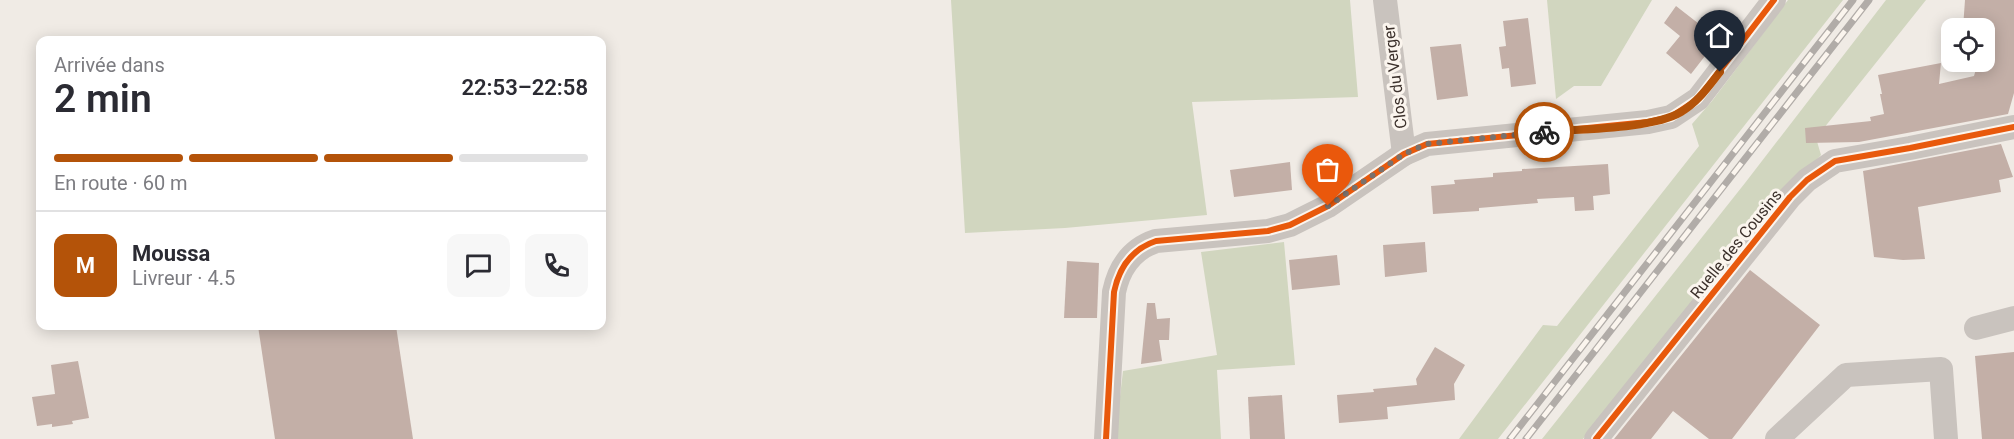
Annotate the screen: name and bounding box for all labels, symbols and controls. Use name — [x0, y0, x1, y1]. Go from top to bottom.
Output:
pin — [1694, 10, 1745, 72]
map controls — [1941, 18, 1995, 72]
button: locate — [1941, 18, 1995, 72]
icon: home — [1703, 19, 1736, 52]
street label: Clos du Verger — [1379, 24, 1411, 130]
text: Arrivée dans — [54, 53, 165, 77]
text: 22:53–22:58 — [461, 75, 588, 100]
text: 2 min — [54, 76, 152, 122]
courier — [1514, 102, 1574, 162]
icon: bike — [1528, 116, 1561, 149]
pin — [1302, 144, 1353, 206]
icon: bag — [1311, 153, 1344, 186]
text: En route · 60 m — [54, 171, 188, 195]
street label: Ruelle des Cousins — [1686, 186, 1786, 302]
button: chat — [447, 234, 510, 297]
button: phone — [525, 234, 588, 297]
text: Moussa — [132, 241, 210, 266]
text: M — [76, 253, 95, 278]
text: Livreur · 4.5 — [132, 266, 235, 290]

